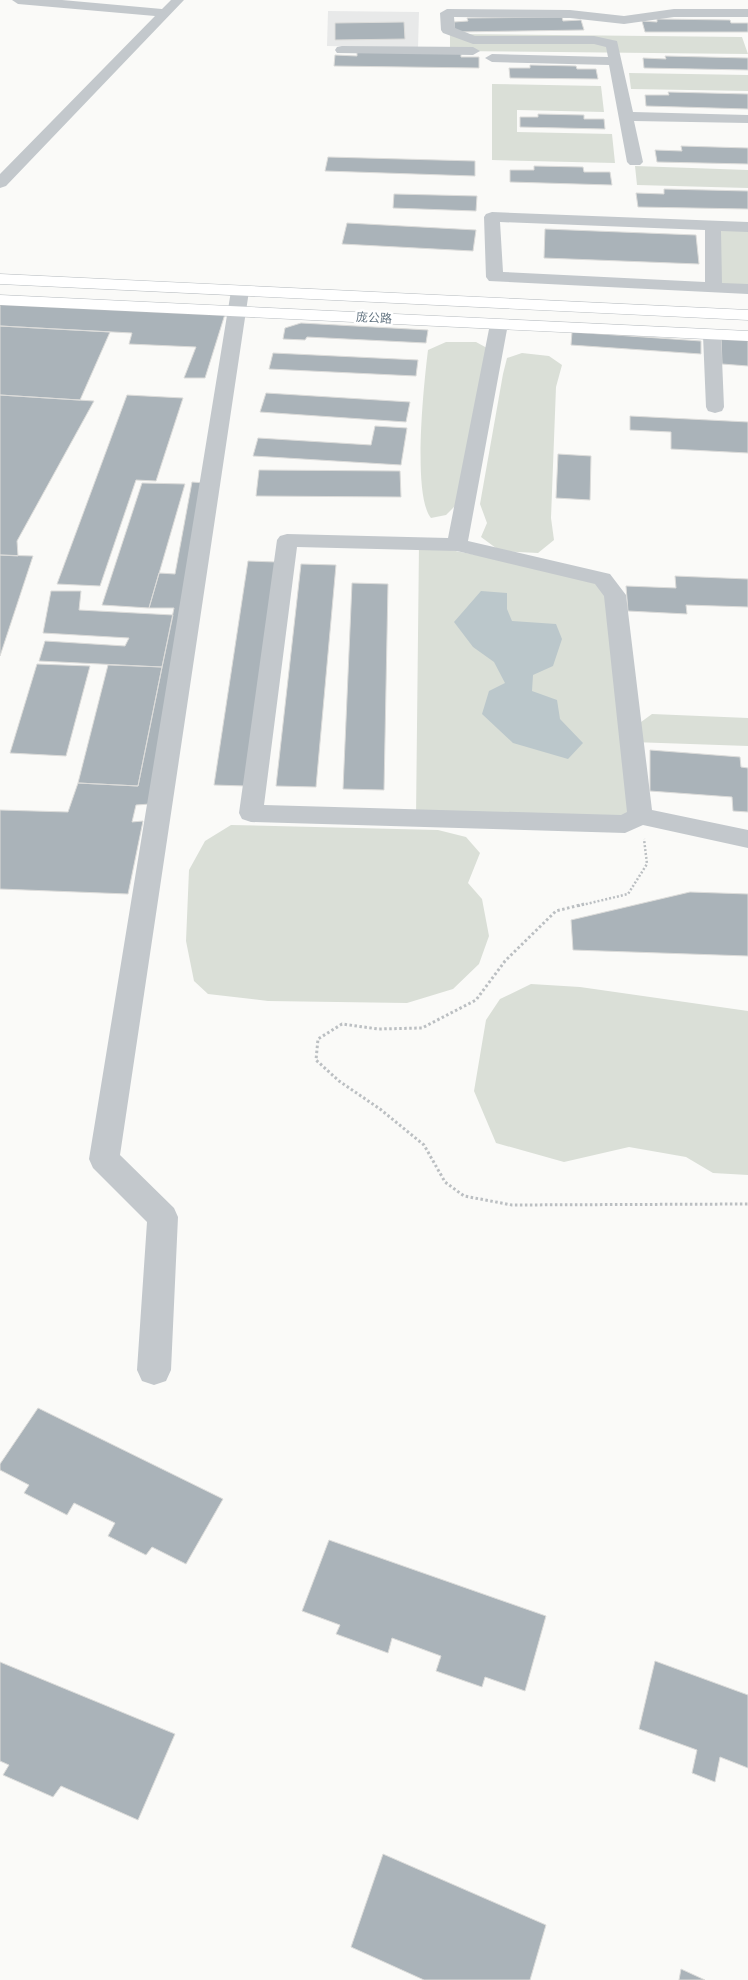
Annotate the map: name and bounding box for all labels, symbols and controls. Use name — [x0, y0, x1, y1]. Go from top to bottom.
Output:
street label: 庞公路 — [356, 310, 392, 326]

